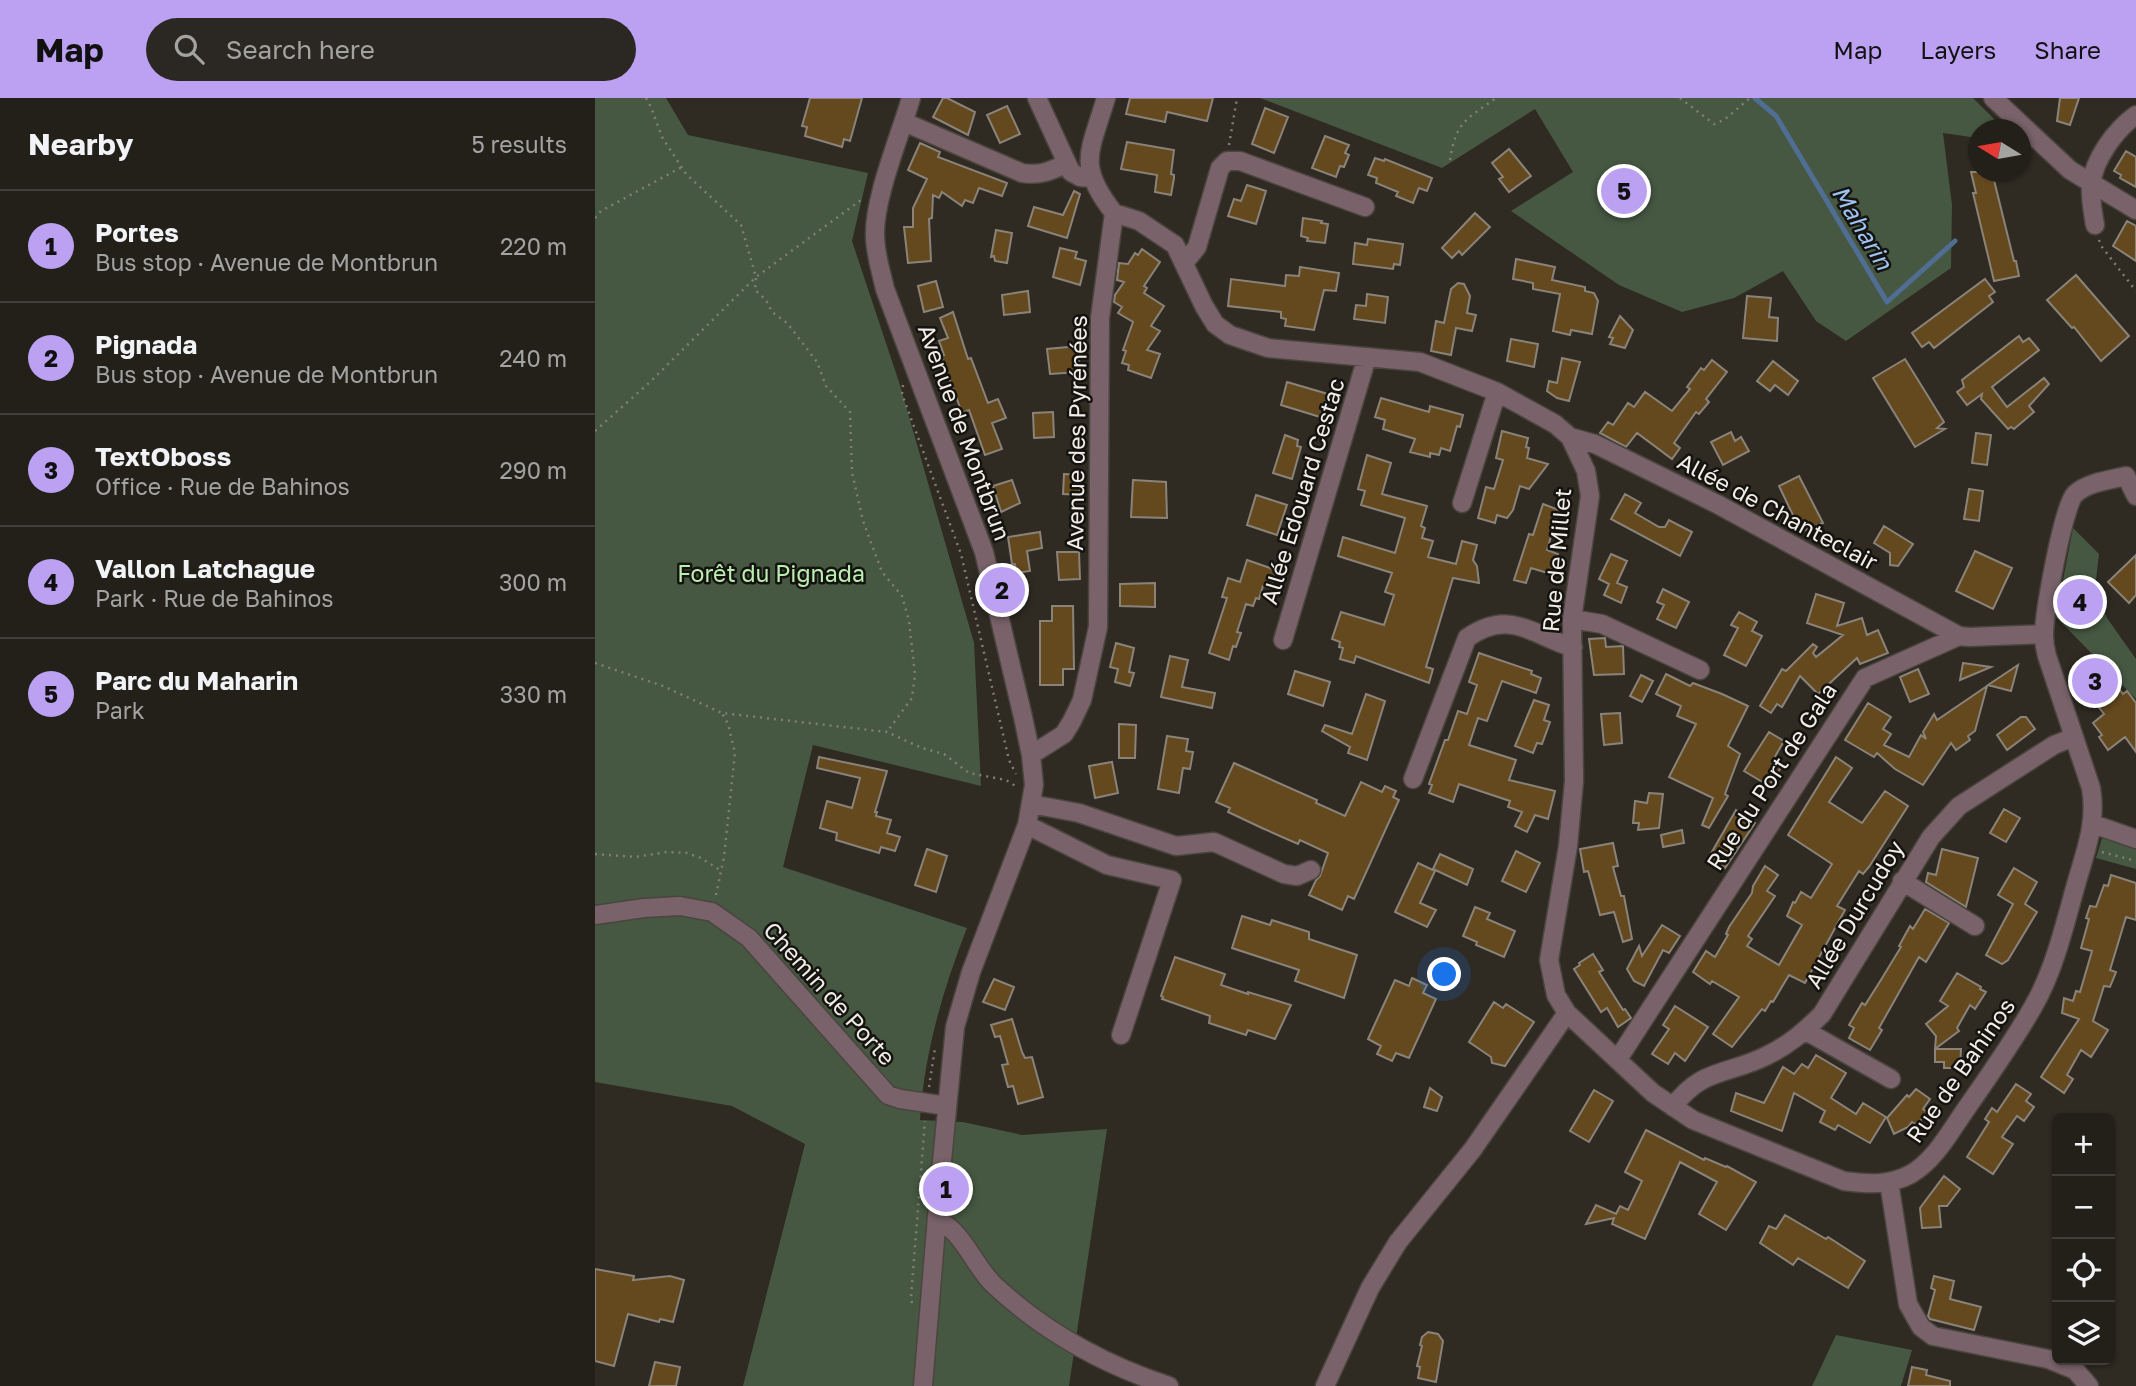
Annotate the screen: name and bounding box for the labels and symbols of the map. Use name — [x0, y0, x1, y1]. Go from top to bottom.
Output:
north arrow — [1968, 119, 2031, 182]
pin: 5 — [1601, 165, 1647, 217]
water label: Maharin — [1827, 180, 1900, 275]
street label: Avenue des Pyrénées — [1060, 315, 1092, 551]
street label: Avenue de Montbrun — [913, 320, 1017, 544]
street label: Allée Edouard Cestac — [1254, 375, 1350, 607]
street label: Allée de Chanteclair — [1673, 446, 1883, 576]
street label: Rue de Millet — [1536, 487, 1576, 633]
park label: Forêt du Pignada — [677, 559, 865, 587]
pin: 2 — [979, 564, 1025, 616]
pin: 4 — [2057, 576, 2103, 628]
pin: 3 — [2072, 655, 2118, 707]
street label: Rue du Port de Gala — [1700, 677, 1842, 875]
street label: Allée Durcudoy — [1799, 835, 1909, 993]
street label: Chemin de Porte — [758, 915, 902, 1071]
your location — [1427, 957, 1461, 991]
street label: Rue de Bahinos — [1900, 992, 2020, 1148]
pin: 1 — [923, 1163, 969, 1215]

